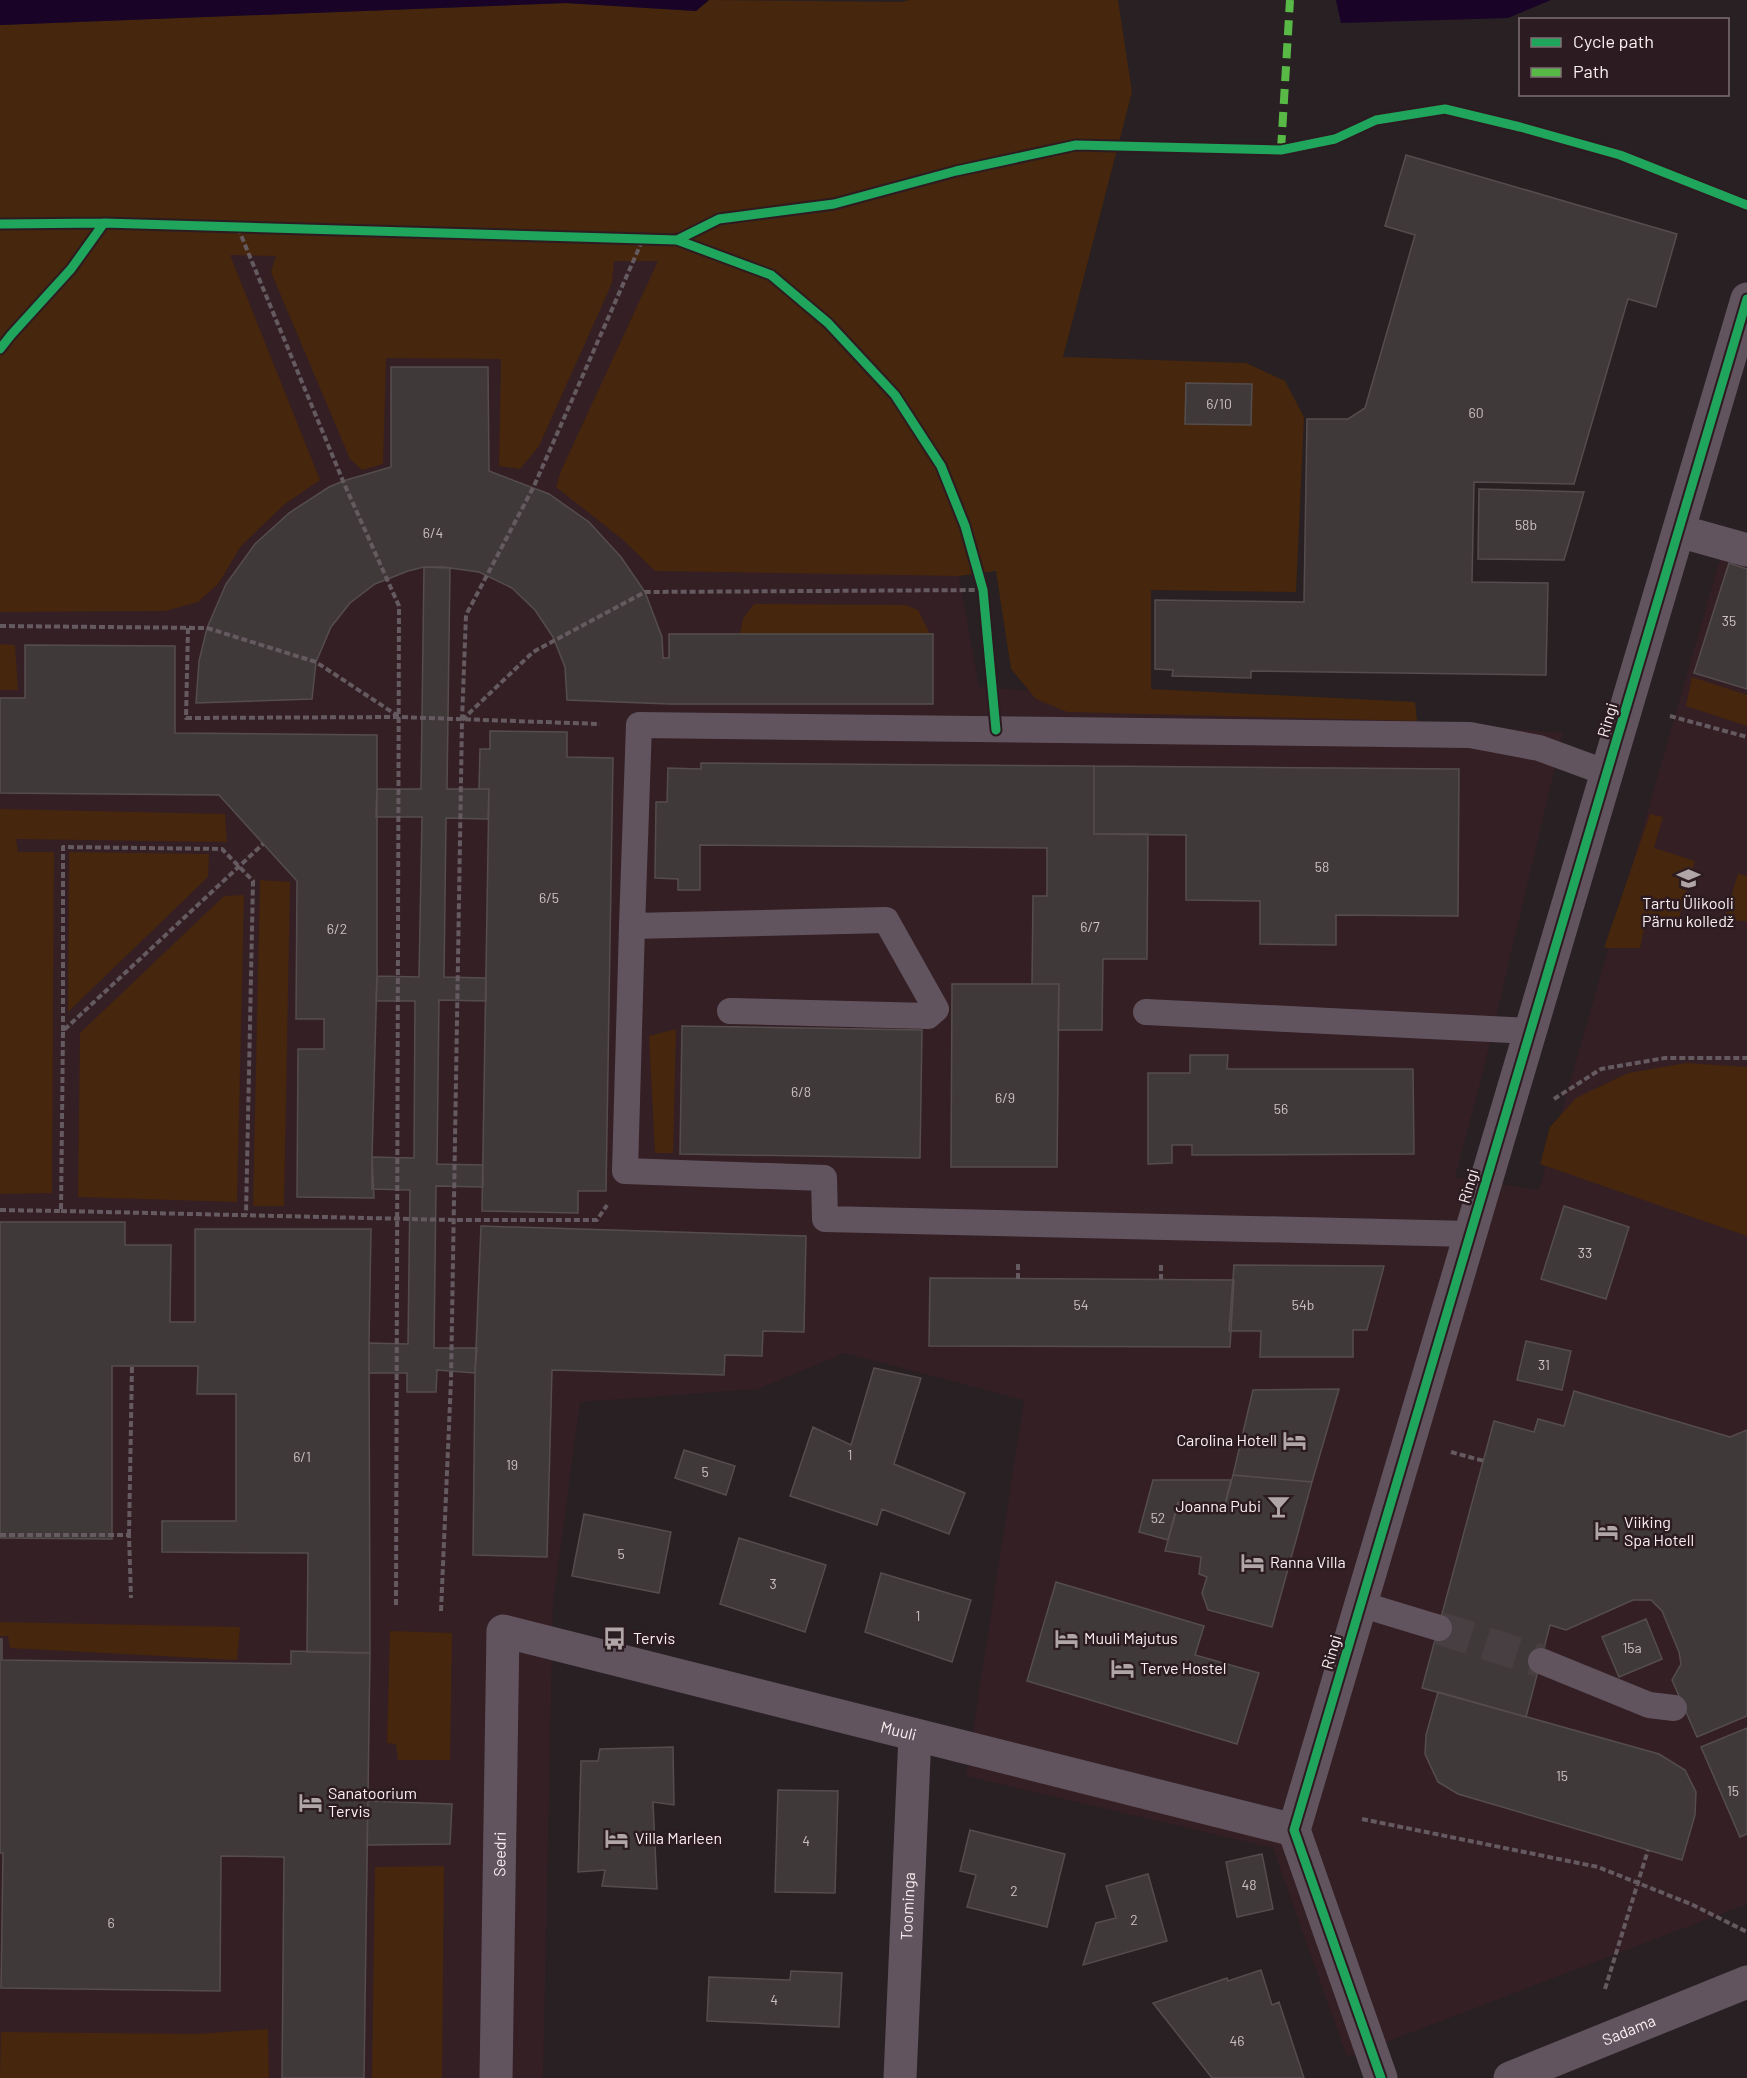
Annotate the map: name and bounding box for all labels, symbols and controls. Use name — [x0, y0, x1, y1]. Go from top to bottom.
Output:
legend — [1519, 18, 1729, 96]
text: Cycle path — [1573, 30, 1654, 52]
text: Path — [1573, 60, 1609, 82]
house number: 6/10 — [1206, 395, 1232, 412]
house number: 60 — [1468, 404, 1484, 421]
house number: 58b — [1515, 516, 1537, 533]
house number: 6/4 — [423, 524, 443, 541]
house number: 35 — [1722, 612, 1736, 629]
street label: Ringi — [1593, 700, 1620, 739]
house number: 58 — [1315, 858, 1329, 875]
school or university icon: Tartu Ülikooli Pärnu kolledž — [1675, 865, 1701, 891]
house number: 6/5 — [539, 889, 559, 906]
place label: Tartu Ülikooli Pärnu kolledž — [1642, 893, 1734, 930]
house number: 6/7 — [1080, 918, 1100, 935]
house number: 6/2 — [327, 920, 347, 937]
house number: 6/8 — [791, 1083, 811, 1100]
house number: 6/9 — [995, 1089, 1015, 1106]
house number: 56 — [1274, 1100, 1288, 1117]
street label: Ringi — [1454, 1166, 1481, 1205]
house number: 33 — [1578, 1244, 1592, 1261]
house number: 54 — [1074, 1296, 1088, 1313]
house number: 54b — [1292, 1296, 1314, 1313]
house number: 31 — [1538, 1356, 1550, 1373]
hotel icon: Carolina Hotell — [1282, 1427, 1308, 1453]
place label: Carolina Hotell — [1176, 1430, 1277, 1449]
house number: 1 — [848, 1446, 852, 1463]
house number: 6/1 — [293, 1448, 311, 1465]
house number: 19 — [506, 1456, 518, 1473]
house number: 5 — [701, 1463, 709, 1480]
bar icon: Joanna Pubi — [1266, 1493, 1292, 1519]
place label: Joanna Pubi — [1175, 1496, 1261, 1515]
house number: 52 — [1151, 1509, 1165, 1526]
place label: Viiking Spa Hotell — [1624, 1512, 1694, 1549]
hotel icon: Viiking Spa Hotell — [1593, 1518, 1619, 1544]
house number: 5 — [617, 1545, 625, 1562]
hotel icon: Ranna Villa — [1239, 1549, 1265, 1575]
place label: Ranna Villa — [1270, 1552, 1346, 1571]
house number: 3 — [769, 1575, 777, 1592]
house number: 1 — [916, 1607, 920, 1624]
bus stop icon: Tervis — [602, 1625, 628, 1651]
hotel icon: Muuli Majutus — [1053, 1625, 1079, 1651]
place label: Tervis — [633, 1628, 675, 1647]
place label: Muuli Majutus — [1084, 1628, 1178, 1647]
street label: Ringi — [1317, 1632, 1344, 1671]
house number: 15a — [1622, 1639, 1642, 1656]
hotel icon: Terve Hostel — [1109, 1655, 1135, 1681]
place label: Terve Hostel — [1140, 1658, 1227, 1677]
street label: Muuli — [879, 1716, 919, 1744]
house number: 15 — [1556, 1767, 1568, 1784]
house number: 15 — [1727, 1782, 1739, 1799]
place label: Sanatoorium Tervis — [328, 1783, 417, 1820]
hotel icon: Sanatoorium Tervis — [297, 1789, 323, 1815]
hotel icon: Villa Marleen — [604, 1825, 630, 1851]
place label: Villa Marleen — [635, 1828, 722, 1847]
street label: Seedri — [489, 1831, 509, 1877]
house number: 4 — [802, 1832, 810, 1849]
street label: Toominga — [896, 1872, 918, 1941]
house number: 48 — [1241, 1876, 1257, 1893]
house number: 2 — [1010, 1882, 1018, 1899]
house number: 2 — [1130, 1911, 1138, 1928]
house number: 6 — [107, 1914, 115, 1931]
house number: 4 — [770, 1991, 778, 2008]
street label: Sadama — [1599, 2010, 1658, 2049]
house number: 46 — [1230, 2032, 1244, 2049]

